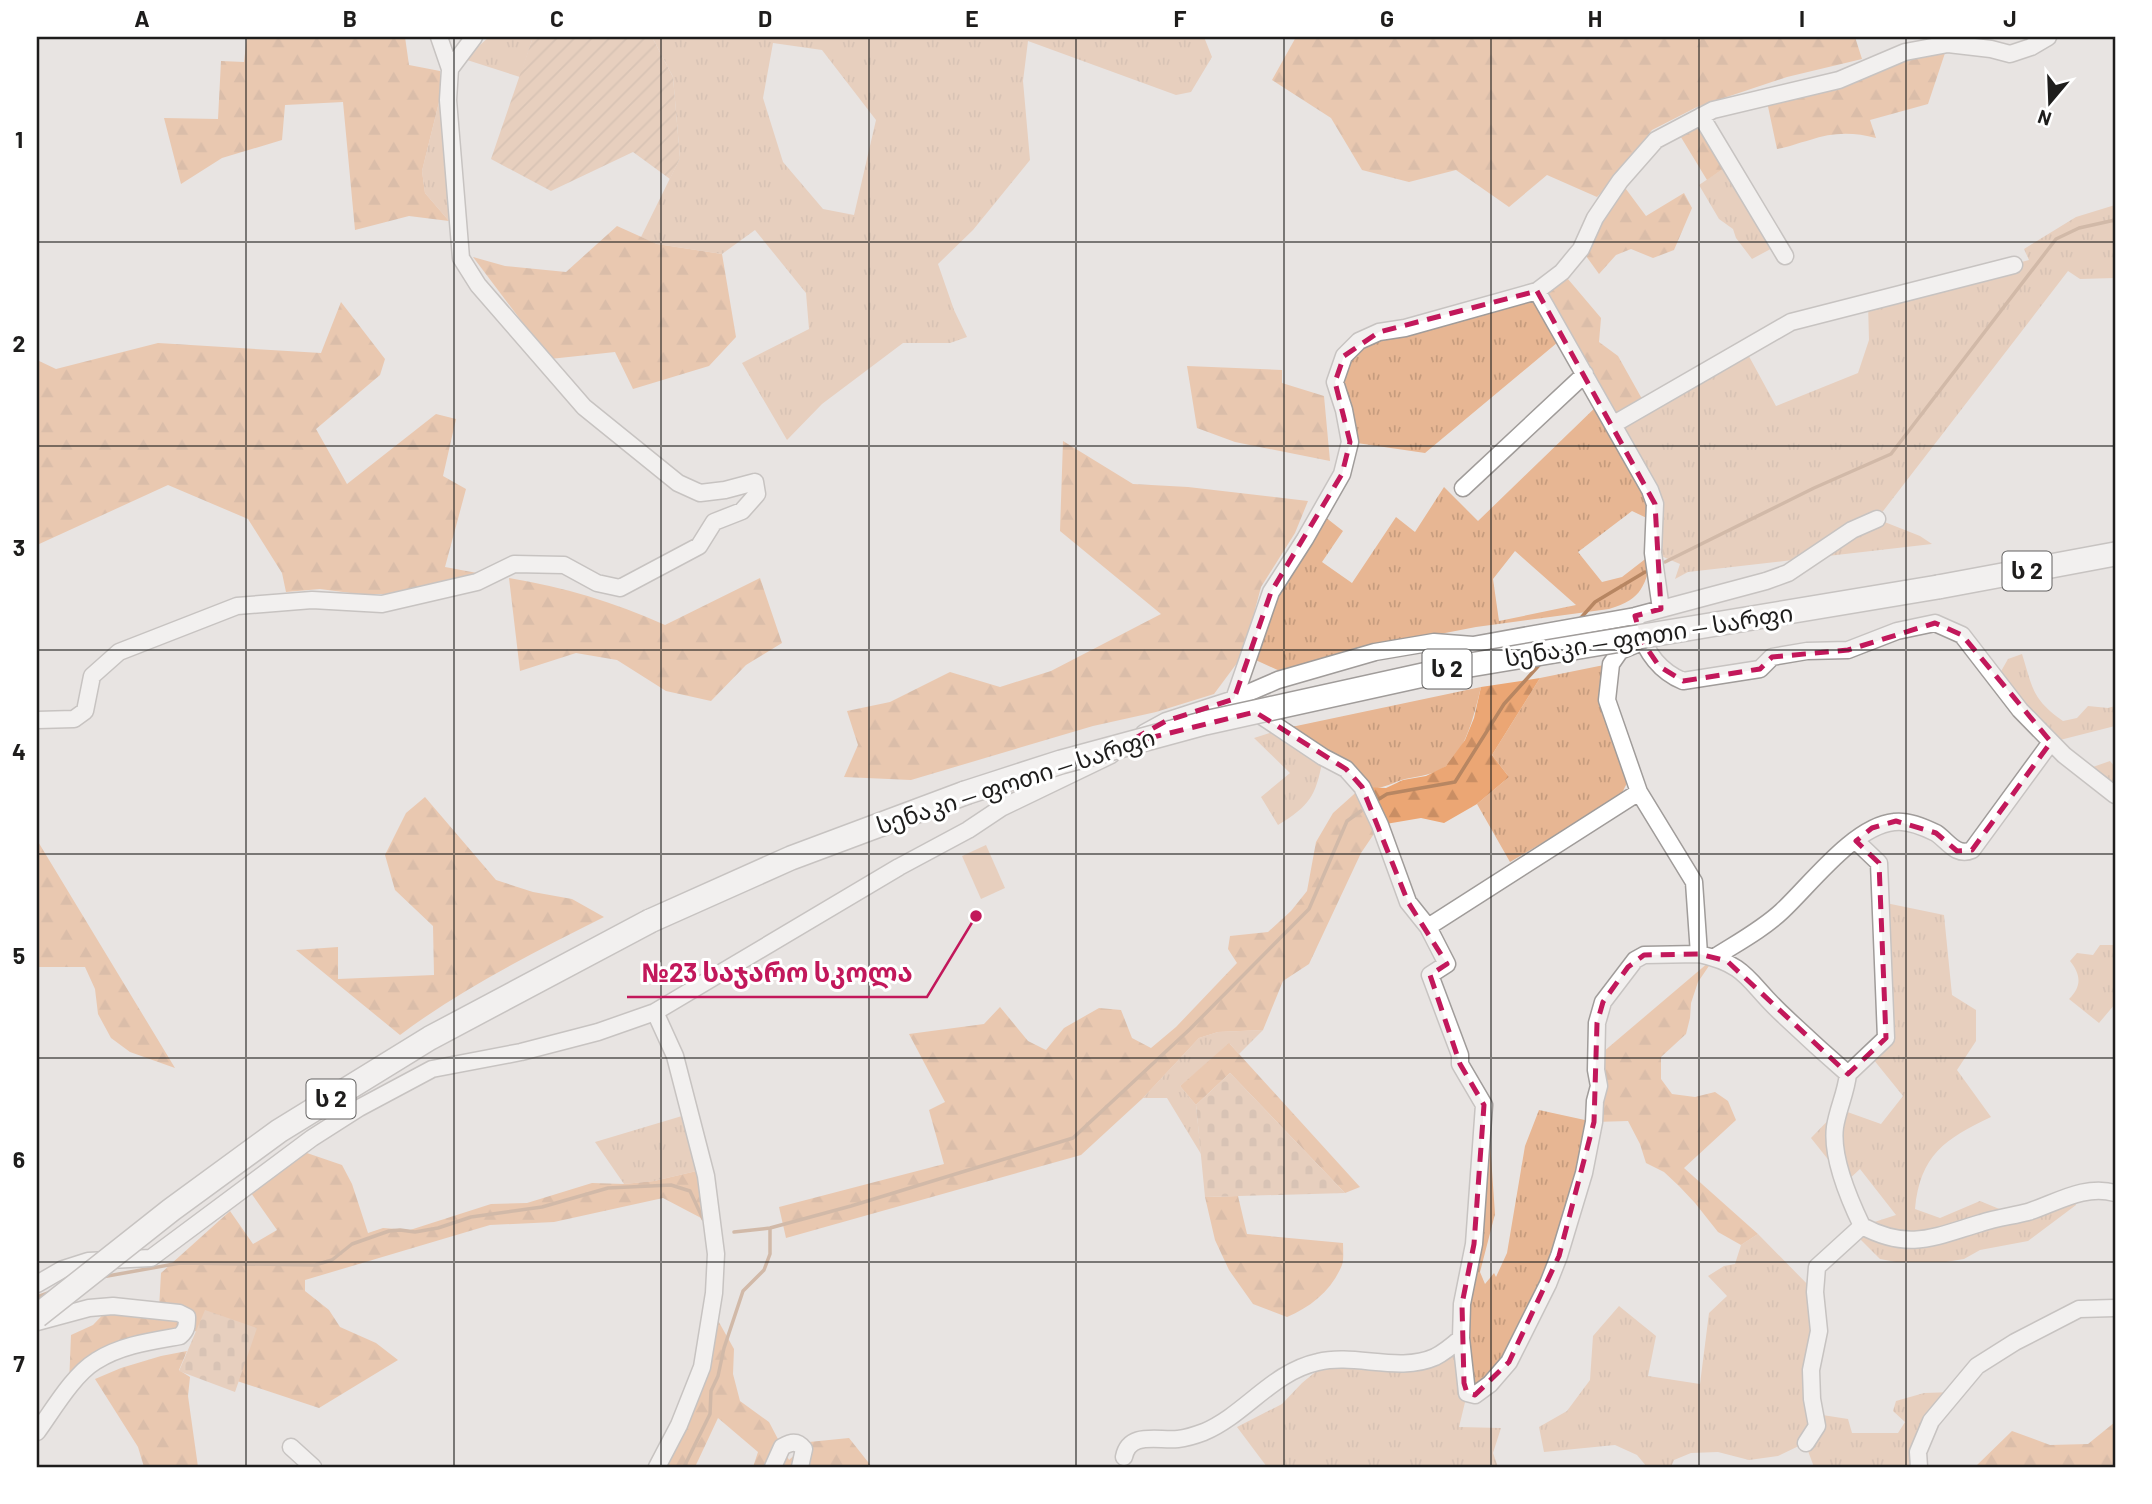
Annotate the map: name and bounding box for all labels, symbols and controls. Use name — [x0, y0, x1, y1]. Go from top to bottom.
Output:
text: A — [134, 4, 150, 32]
text: B — [343, 4, 357, 32]
text: C — [550, 4, 564, 32]
text: D — [758, 4, 772, 32]
text: E — [965, 4, 979, 32]
text: F — [1174, 4, 1187, 32]
text: G — [1380, 4, 1394, 32]
text: H — [1588, 4, 1602, 32]
text: I — [1799, 4, 1805, 32]
text: J — [2003, 4, 2017, 32]
north arrow — [2016, 66, 2086, 136]
text: N — [2035, 106, 2054, 131]
text: 1 — [15, 125, 23, 153]
text: 2 — [13, 329, 25, 357]
text: 3 — [13, 533, 25, 561]
road number: ს 2 — [2002, 552, 2052, 590]
street label: სენაკი — ფოთი — სარფი — [1503, 597, 1795, 673]
road number: ს 2 — [1422, 650, 1472, 688]
street label: სენაკი — ფოთი — სარფი — [873, 722, 1159, 840]
text: 4 — [12, 737, 26, 765]
text: 5 — [13, 941, 25, 969]
callout: №23 საჯარო სკოლა — [627, 950, 927, 997]
text: №23 საჯარო სკოლა — [641, 956, 913, 989]
road number: ს 2 — [306, 1080, 356, 1118]
text: 6 — [13, 1145, 25, 1173]
text: 7 — [13, 1349, 25, 1377]

